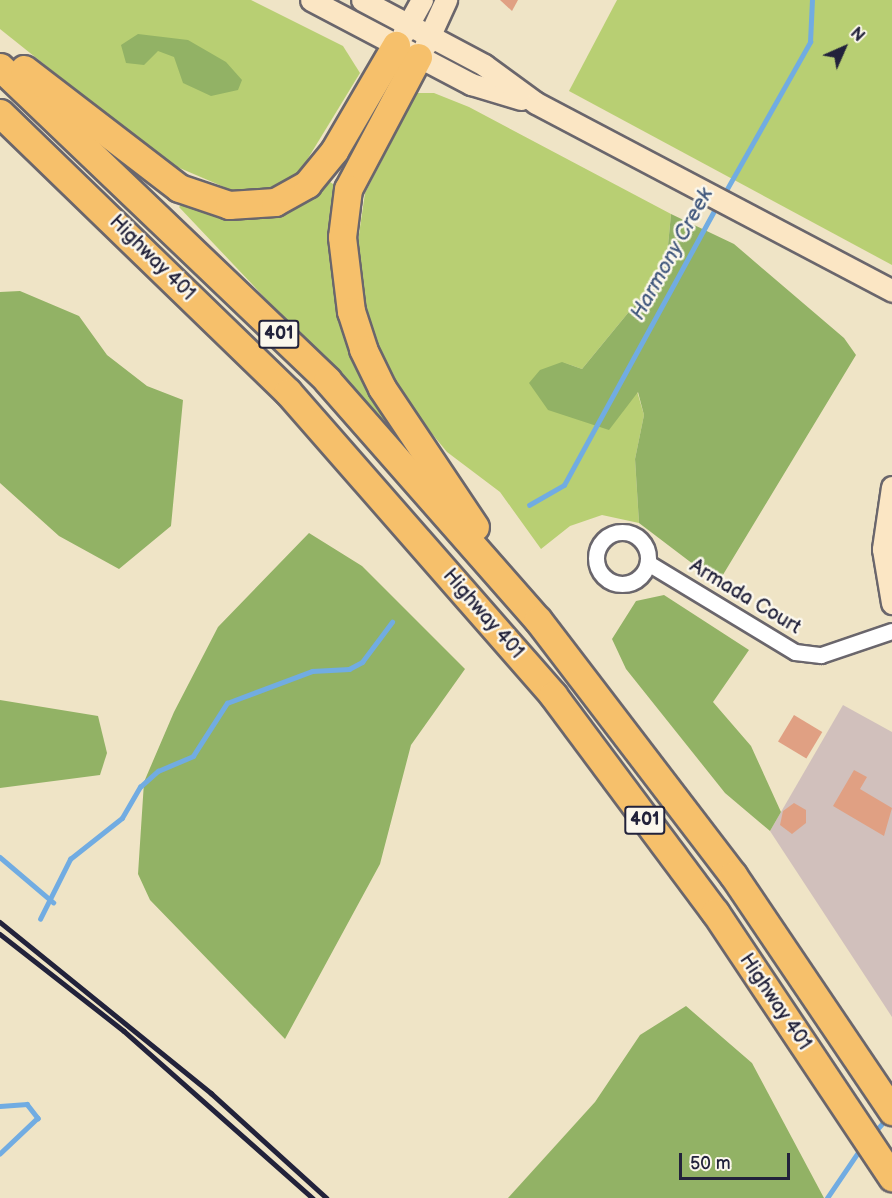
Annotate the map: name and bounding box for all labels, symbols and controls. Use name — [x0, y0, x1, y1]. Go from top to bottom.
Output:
north arrow — [814, 18, 874, 78]
text: N — [846, 24, 868, 46]
water label: Harmony Creek — [625, 183, 719, 325]
street label: Highway 401 — [104, 210, 200, 306]
road number: 401 — [258, 319, 300, 349]
street label: Armada Court — [685, 554, 805, 640]
street label: Highway 401 — [437, 564, 529, 664]
road number: 401 — [624, 805, 666, 835]
street label: Highway 401 — [734, 949, 816, 1055]
scale bar — [682, 1141, 793, 1179]
text: 50 m — [690, 1153, 731, 1174]

